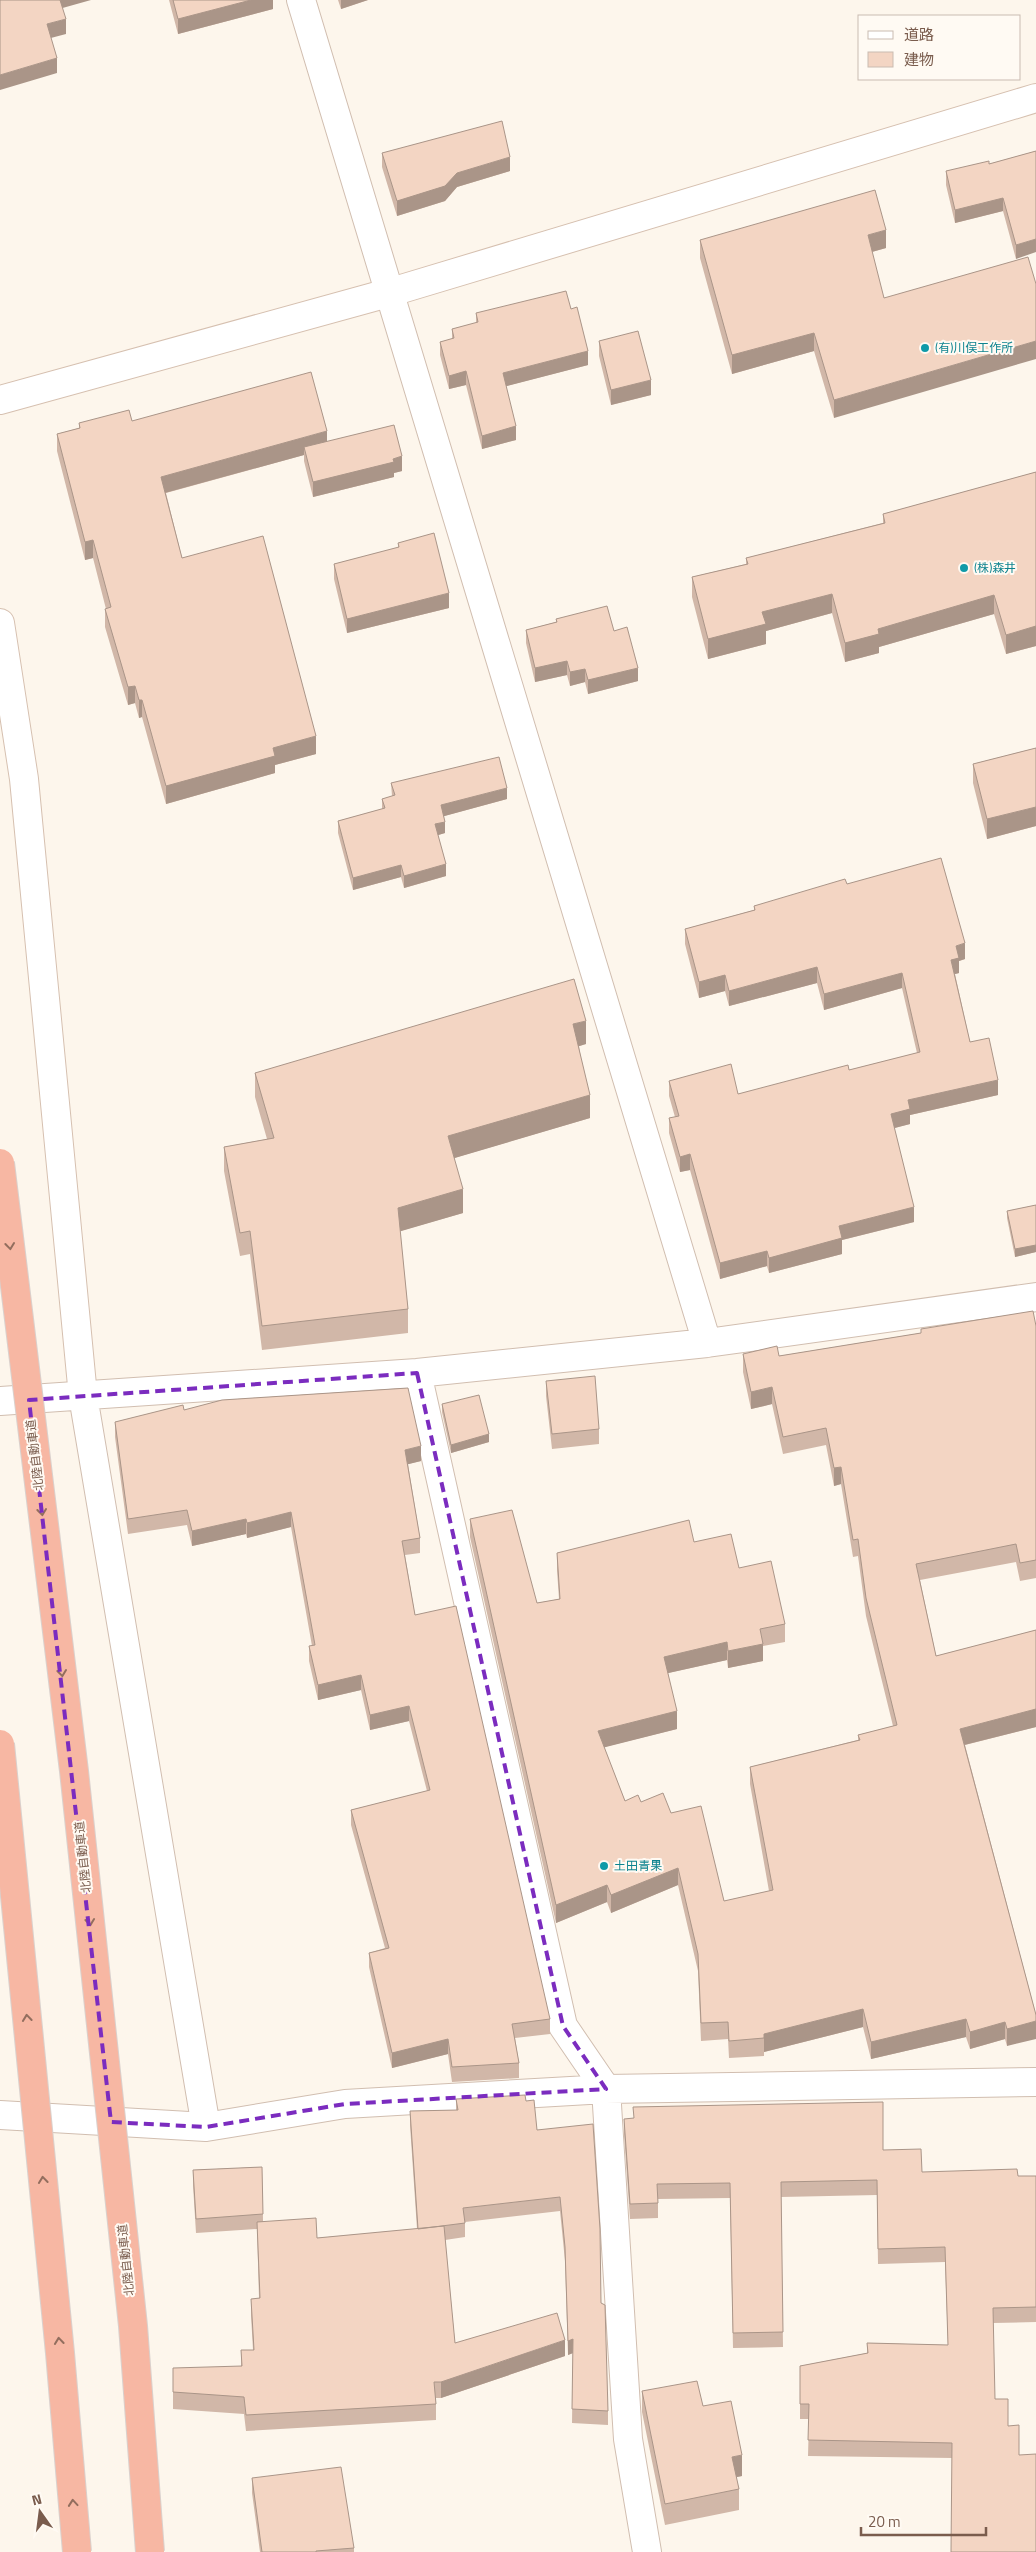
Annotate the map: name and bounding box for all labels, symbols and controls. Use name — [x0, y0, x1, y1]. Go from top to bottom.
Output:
legend — [858, 15, 1021, 80]
text: 道路 — [904, 23, 934, 46]
text: 建物 — [904, 48, 934, 71]
place label: (有)川俣工作所 — [935, 338, 1013, 357]
marker: (有)川俣工作所 — [919, 342, 931, 354]
place label: (株)森井 — [974, 558, 1016, 577]
marker: (株)森井 — [958, 562, 970, 574]
one-way arrow — [4, 1243, 15, 1251]
street label: 北陸自動車道 — [21, 1418, 48, 1492]
one-way arrow — [36, 1508, 47, 1516]
one-way arrow — [56, 1670, 67, 1678]
street label: 北陸自動車道 — [69, 1820, 96, 1894]
place label: 土田青果 — [614, 1856, 662, 1875]
marker: 土田青果 — [598, 1860, 610, 1872]
one-way arrow — [84, 1918, 95, 1926]
one-way arrow — [22, 2014, 33, 2022]
one-way arrow — [38, 2175, 49, 2183]
street label: 北陸自動車道 — [112, 2223, 139, 2297]
one-way arrow — [54, 2337, 65, 2345]
north arrow — [15, 2487, 65, 2537]
text: N — [29, 2488, 44, 2510]
one-way arrow — [67, 2499, 78, 2507]
scale bar — [861, 2504, 986, 2536]
text: 20 m — [868, 2510, 901, 2533]

